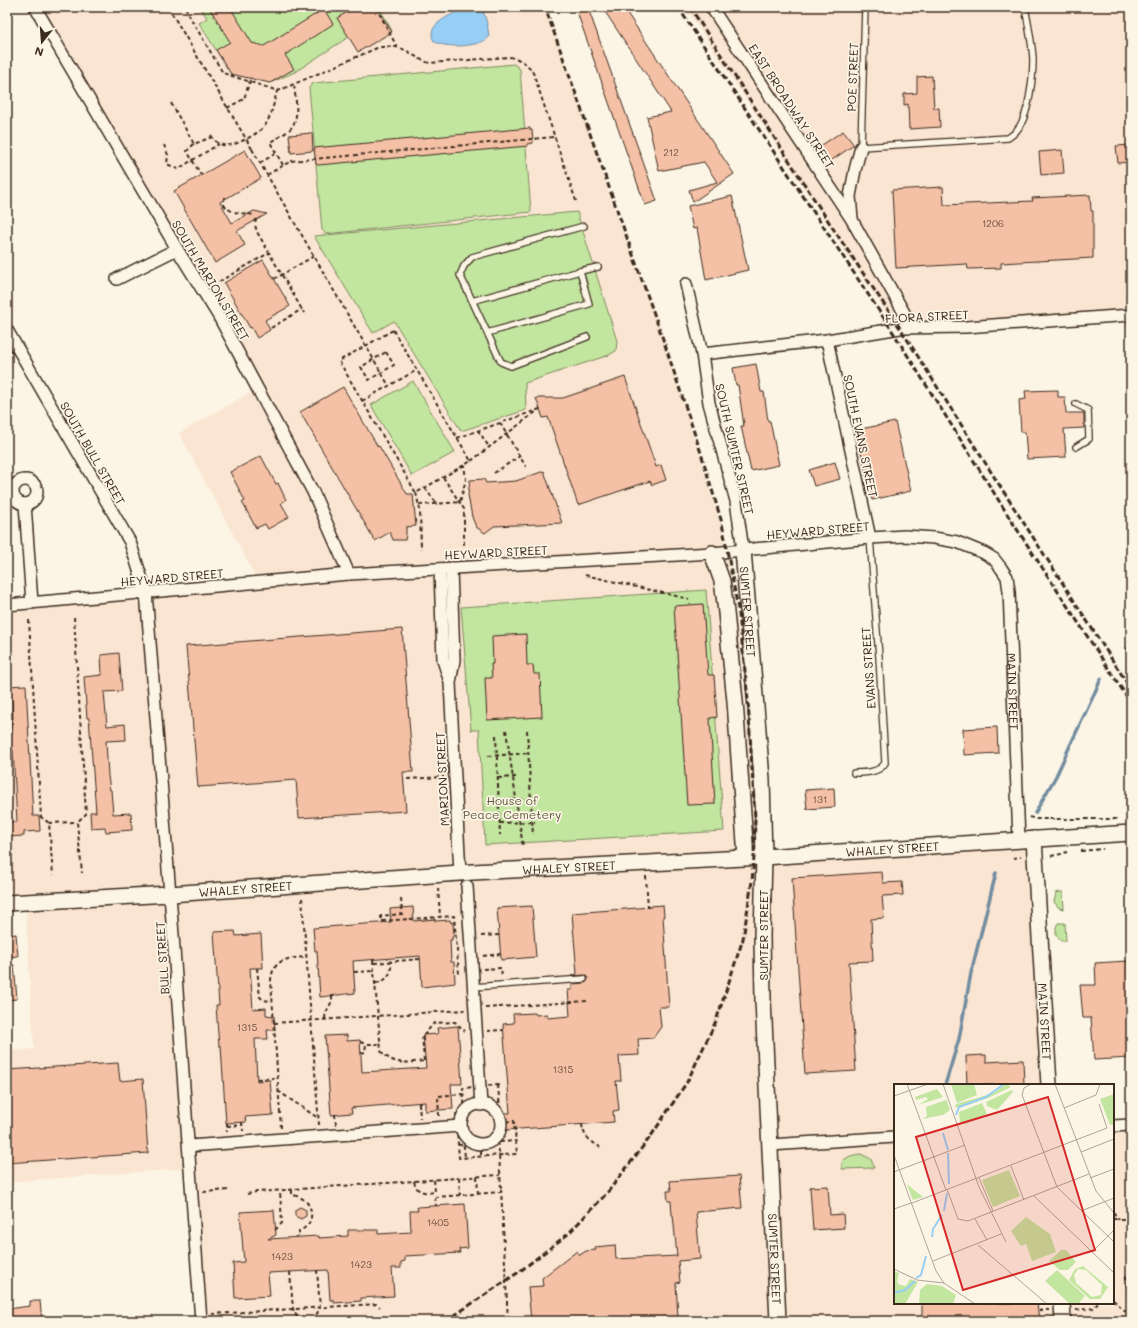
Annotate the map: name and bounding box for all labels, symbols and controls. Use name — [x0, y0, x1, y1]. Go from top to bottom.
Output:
north arrow — [22, 22, 62, 62]
street label: EAST BROADWAY STREET — [746, 41, 839, 172]
street label: POE STREET — [843, 42, 861, 112]
text: N — [33, 44, 45, 60]
house number: 212 — [663, 145, 679, 159]
house number: 1206 — [982, 216, 1004, 230]
street label: SOUTH MARION STREET — [169, 217, 254, 344]
street label: FLORA STREET — [885, 306, 970, 326]
street label: SOUTH EVANS STREET — [840, 373, 882, 499]
street label: SOUTH SUMTER STREET — [712, 382, 758, 517]
street label: SOUTH BULL STREET — [57, 398, 129, 508]
street label: HEYWARD STREET — [766, 517, 871, 542]
street label: HEYWARD STREET — [444, 541, 548, 563]
street label: HEYWARD STREET — [120, 564, 225, 589]
street label: SUMTER STREET — [736, 566, 760, 658]
street label: EVANS STREET — [857, 626, 879, 710]
street label: MAIN STREET — [1003, 653, 1023, 731]
street label: MARION STREET — [432, 731, 452, 827]
park label: House of Peace Cemetery — [463, 792, 561, 822]
house number: 131 — [813, 792, 827, 806]
street label: WHALEY STREET — [845, 838, 940, 860]
street label: WHALEY STREET — [521, 857, 616, 877]
street label: WHALEY STREET — [198, 877, 293, 900]
street label: SUMTER STREET — [755, 889, 771, 981]
street label: BULL STREET — [151, 920, 173, 995]
street label: MAIN STREET — [1035, 983, 1055, 1061]
house number: 1315 — [237, 1020, 257, 1034]
house number: 1315 — [553, 1062, 573, 1076]
inset map — [894, 1084, 1114, 1304]
street label: SUMTER STREET — [765, 1213, 785, 1305]
house number: 1405 — [427, 1215, 449, 1229]
house number: 1423 — [271, 1249, 293, 1263]
house number: 1423 — [350, 1257, 372, 1271]

